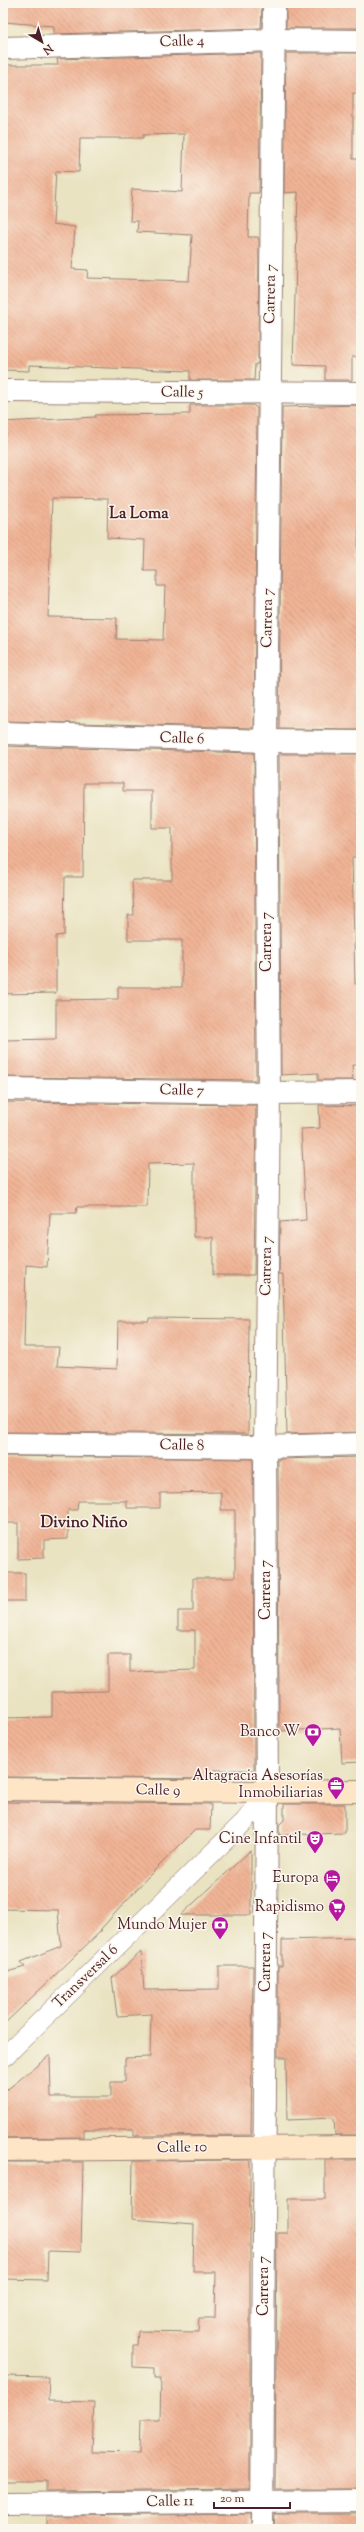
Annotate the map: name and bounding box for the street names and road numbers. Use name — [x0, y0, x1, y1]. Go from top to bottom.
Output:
street label: Calle 4 — [159, 31, 205, 53]
street label: Carrera 7 — [260, 263, 282, 324]
street label: Calle 5 — [161, 382, 203, 404]
street label: Carrera 7 — [257, 587, 279, 648]
street label: Calle 6 — [159, 728, 205, 750]
street label: Carrera 7 — [257, 911, 278, 972]
street label: Calle 7 — [159, 1080, 205, 1102]
street label: Carrera 7 — [256, 1235, 278, 1296]
street label: Calle 8 — [159, 1435, 205, 1457]
street label: Carrera 7 — [256, 1559, 277, 1620]
street label: Calle 9 — [136, 1780, 180, 1802]
street label: Carrera 7 — [256, 1931, 277, 1992]
street label: Transversal 6 — [48, 1940, 124, 2014]
street label: Calle 10 — [157, 2137, 207, 2159]
street label: Carrera 7 — [254, 2255, 275, 2316]
street label: Calle 11 — [146, 2491, 194, 2513]

